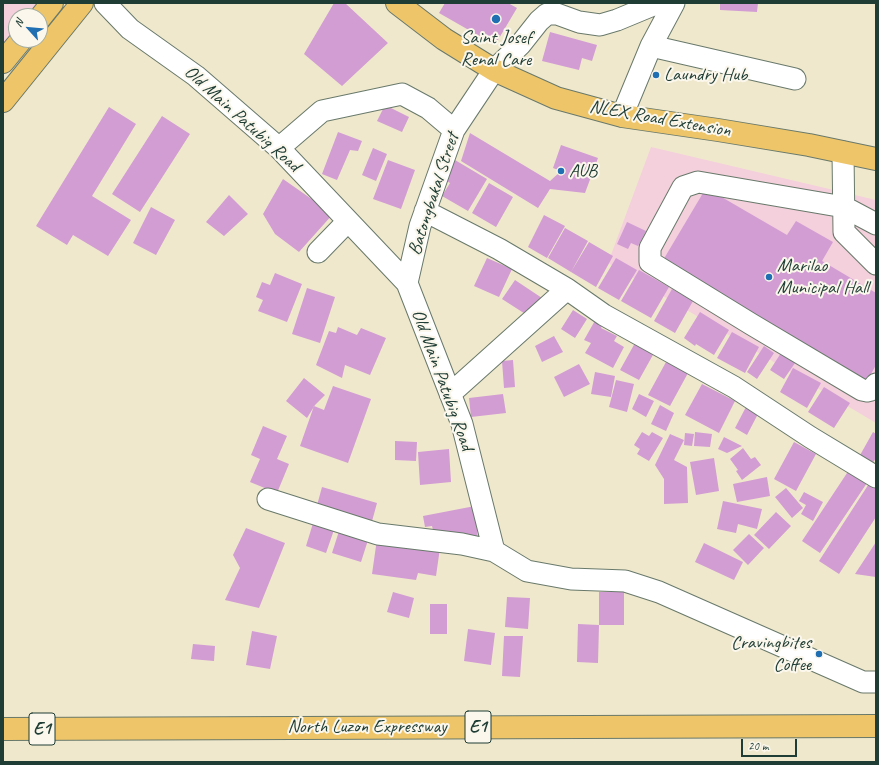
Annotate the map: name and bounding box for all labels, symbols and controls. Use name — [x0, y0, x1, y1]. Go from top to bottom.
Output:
north arrow — [8, 8, 48, 48]
marker: Saint Josef Renal Care — [490, 13, 502, 25]
text: N — [10, 17, 26, 29]
place label: Saint Josef Renal Care — [461, 27, 531, 71]
street label: Old Main Patubig Road — [179, 61, 305, 177]
place label: Laundry Hub — [664, 64, 747, 86]
marker: Laundry Hub — [651, 70, 661, 80]
street label: NLEX Road Extension — [588, 95, 732, 143]
street label: Batongbakal Street — [404, 130, 464, 258]
place label: AUB — [569, 160, 597, 182]
marker: AUB — [556, 166, 566, 176]
place label: Marilao Municipal Hall — [777, 255, 869, 299]
marker: Marilao Municipal Hall — [764, 272, 774, 282]
street label: Old Main Patubig Road — [406, 306, 478, 454]
place label: Cravingbites Coffee — [731, 632, 811, 676]
marker: Cravingbites Coffee — [814, 649, 824, 659]
road number: E1 — [465, 711, 491, 743]
road number: E1 — [29, 713, 55, 745]
street label: North Luzon Expressway — [287, 716, 447, 738]
scale bar — [743, 731, 799, 757]
text: 20 m — [748, 738, 768, 754]

